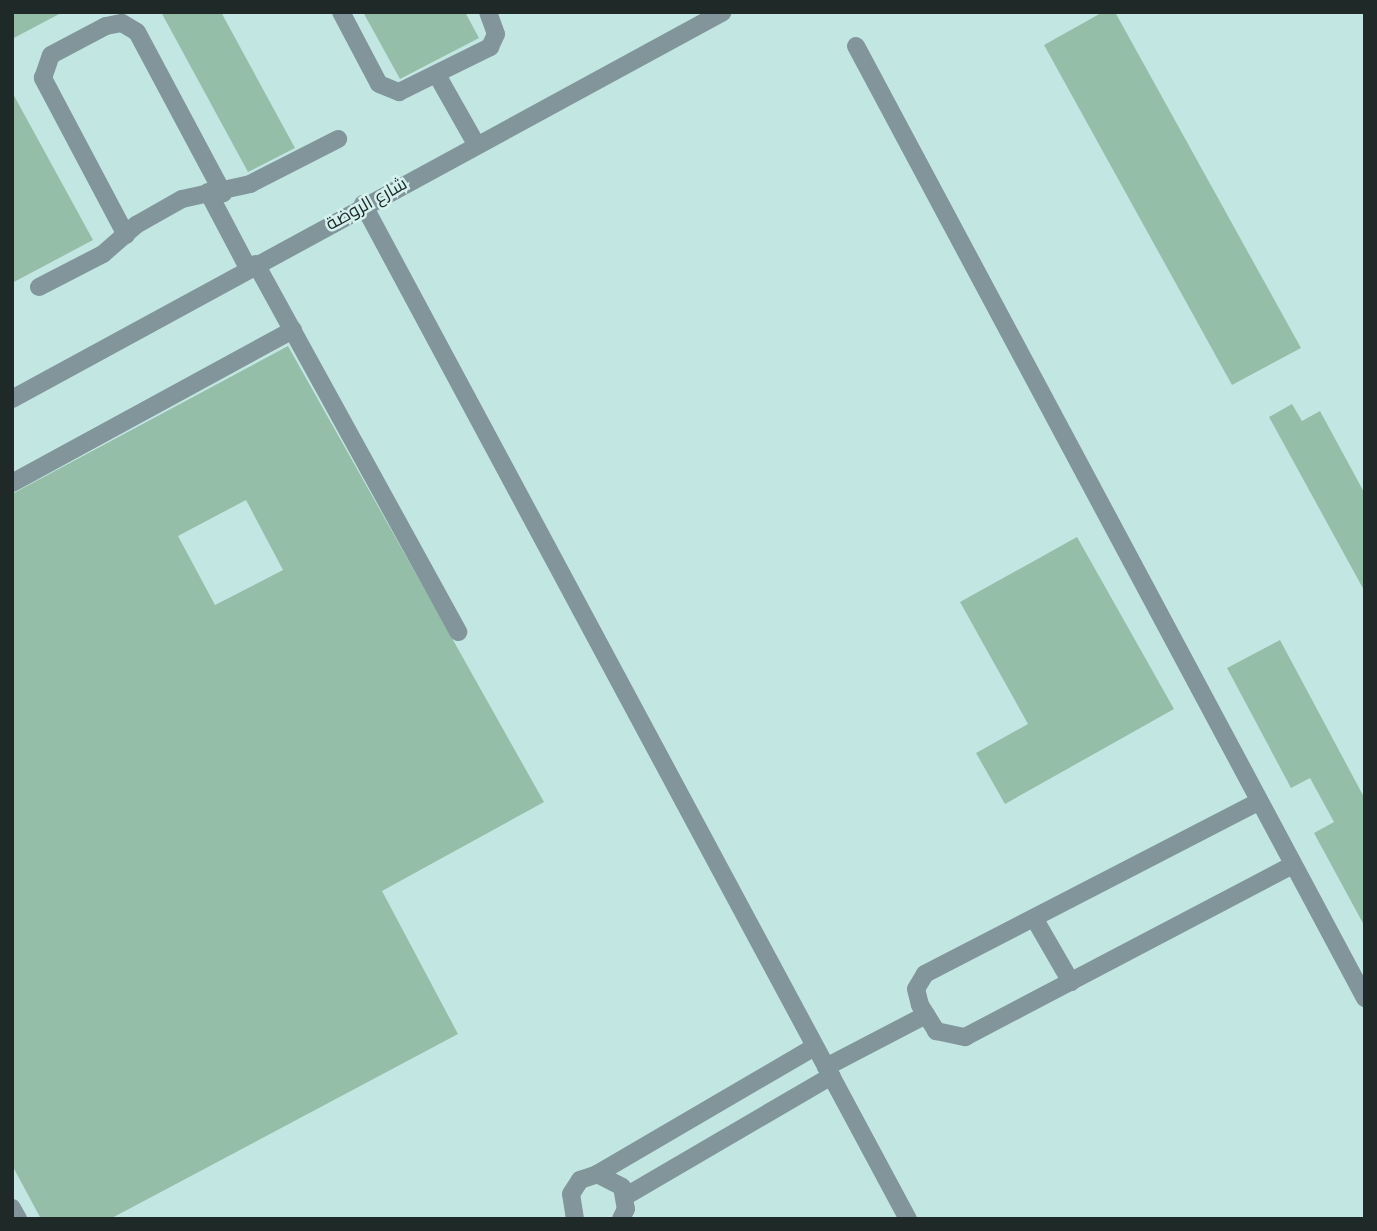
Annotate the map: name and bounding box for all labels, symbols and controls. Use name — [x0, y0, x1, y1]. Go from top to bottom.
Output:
street label: شارع الروضة — [322, 172, 410, 234]

